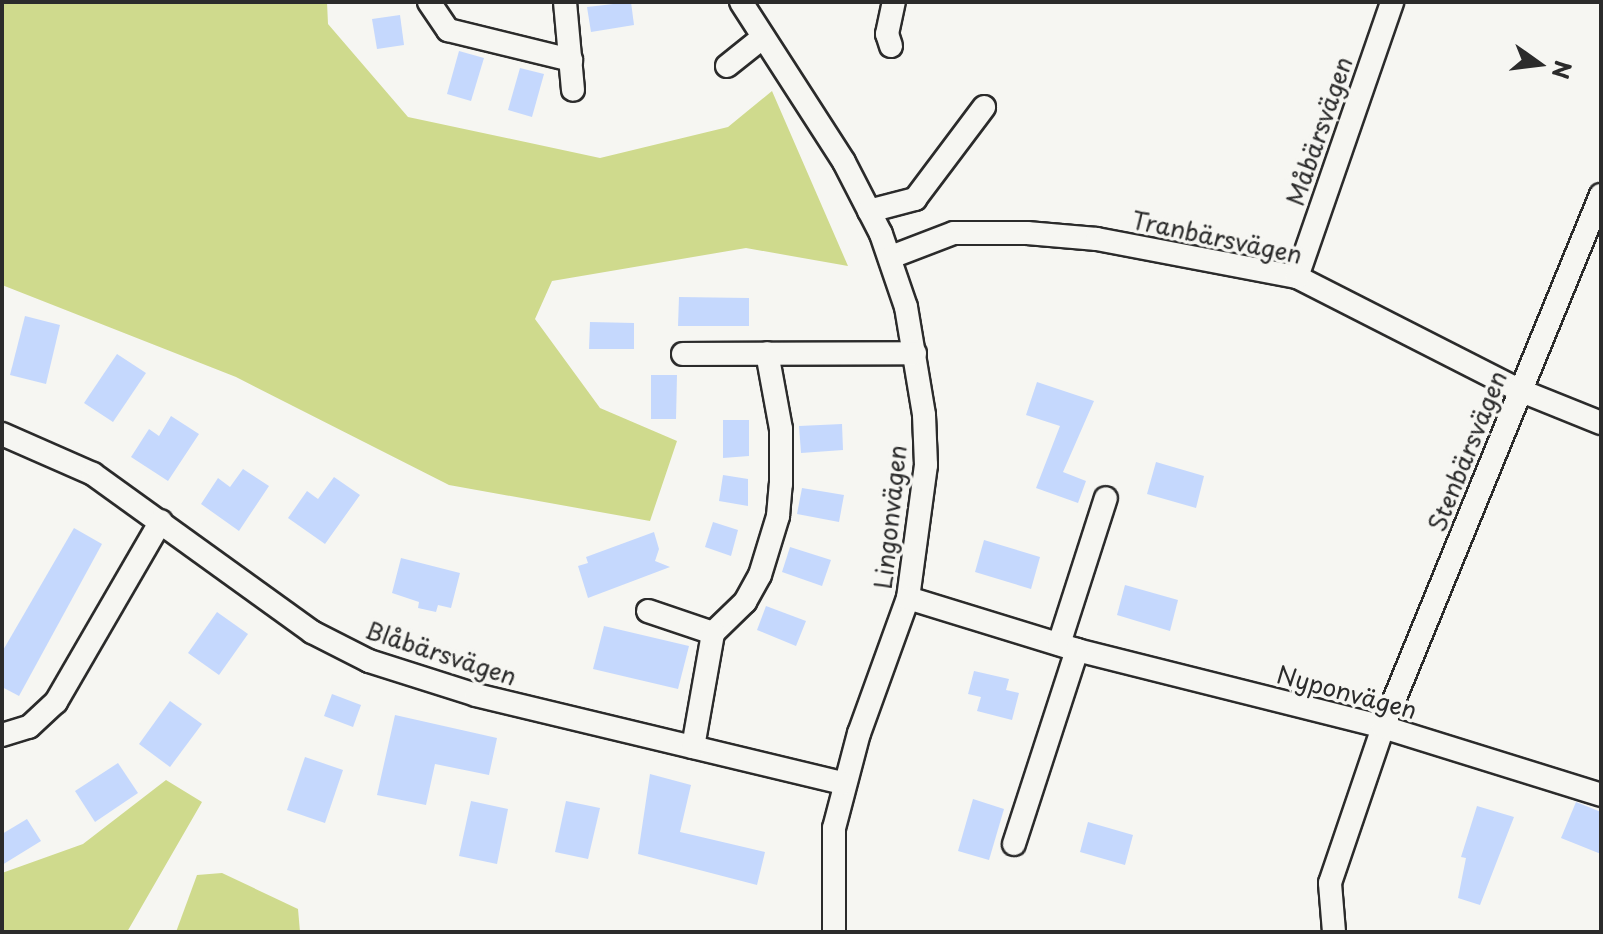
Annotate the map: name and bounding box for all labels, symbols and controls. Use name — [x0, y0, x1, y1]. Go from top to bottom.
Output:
north arrow — [1499, 24, 1579, 104]
street label: Måbärsvägen — [1280, 53, 1358, 209]
text: N — [1545, 57, 1581, 82]
street label: Tranbärsvägen — [1129, 205, 1305, 269]
street label: Stenbärsvägen — [1422, 366, 1512, 536]
street label: Lingonvägen — [868, 443, 912, 591]
street label: Blåbärsvägen — [362, 615, 520, 691]
street label: Nyponvägen — [1274, 660, 1420, 724]

